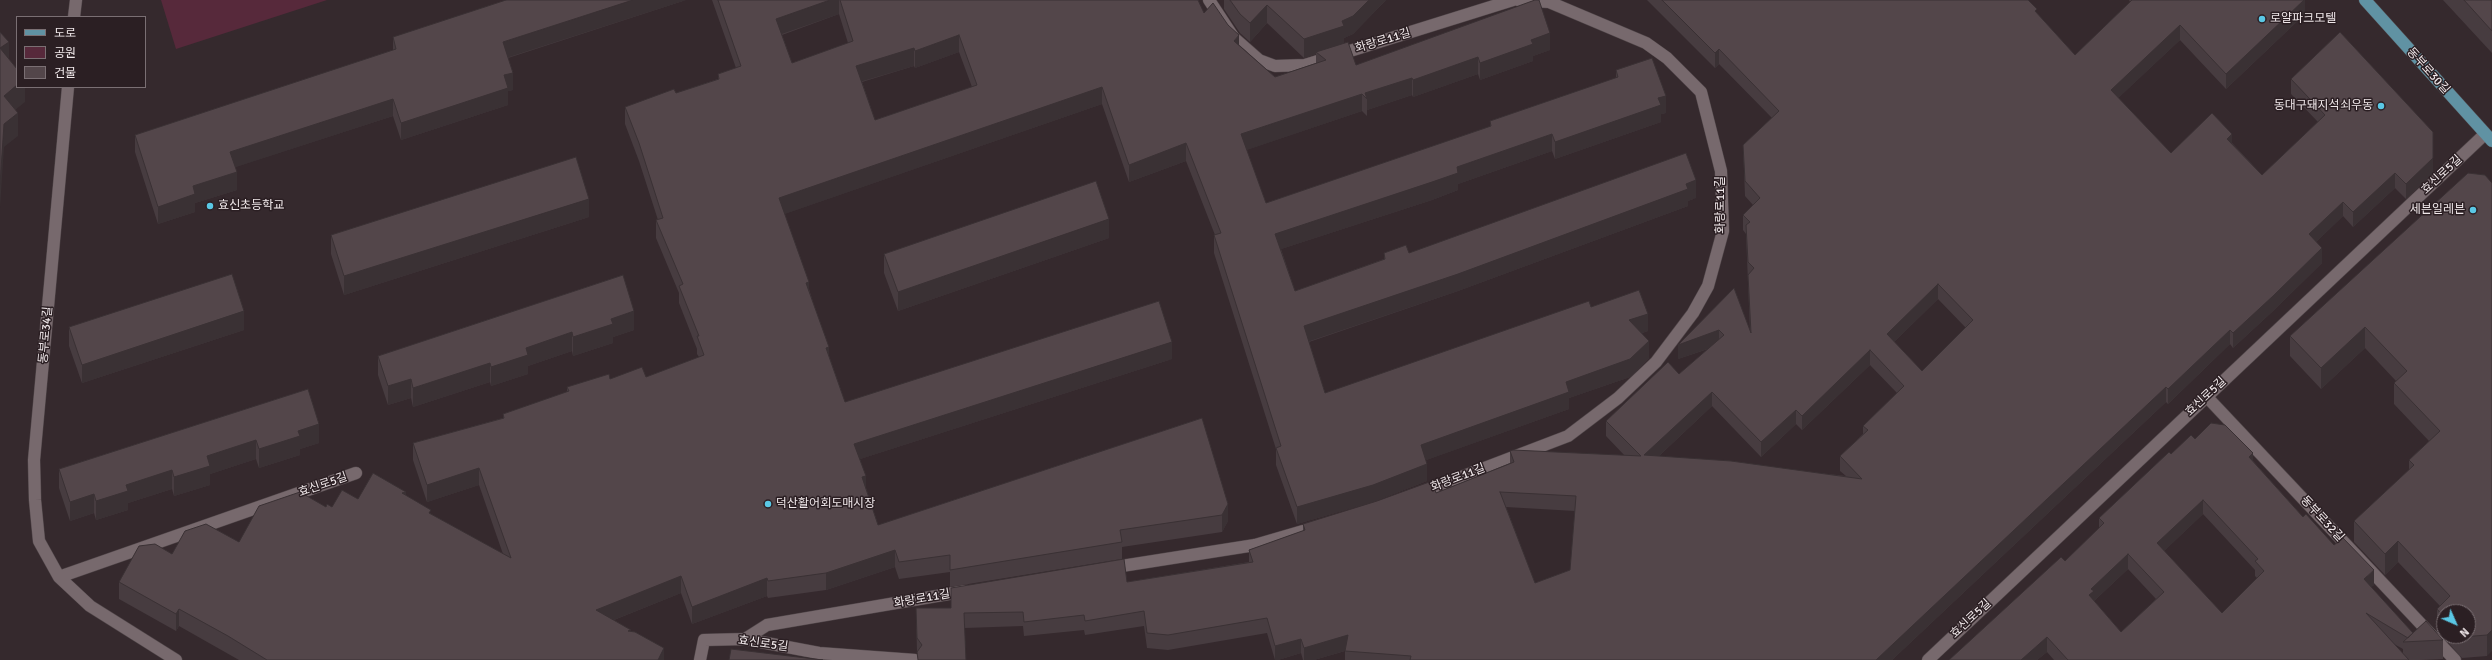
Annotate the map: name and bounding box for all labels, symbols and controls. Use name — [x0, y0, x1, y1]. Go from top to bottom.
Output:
place label: 로얄파크모텔 — [2270, 12, 2336, 26]
marker: 로얄파크모텔 — [2257, 14, 2267, 24]
legend — [16, 16, 146, 88]
text: 도로 — [54, 26, 76, 41]
street label: 화랑로11길 — [1354, 26, 1412, 56]
street label: 동부로30길 — [2404, 45, 2452, 97]
text: 공원 — [54, 46, 76, 61]
text: 건물 — [54, 66, 76, 81]
place label: 동대구돼지석쇠우동 — [2274, 99, 2373, 113]
marker: 동대구돼지석쇠우동 — [2376, 101, 2386, 111]
street label: 효신로5길 — [2419, 152, 2465, 198]
street label: 화랑로11길 — [1714, 176, 1728, 234]
place label: 효신초등학교 — [218, 199, 284, 213]
marker: 효신초등학교 — [205, 201, 215, 211]
place label: 세븐일레븐 — [2410, 203, 2465, 217]
marker: 세븐일레븐 — [2468, 205, 2478, 215]
street label: 동부로34길 — [36, 306, 56, 364]
street label: 효신로5길 — [2183, 374, 2229, 420]
street label: 화랑로11길 — [1429, 461, 1487, 495]
street label: 효신로5길 — [297, 470, 349, 500]
street label: 동부로32길 — [2297, 493, 2347, 545]
place label: 덕산활어회도매시장 — [776, 497, 875, 511]
marker: 덕산활어회도매시장 — [763, 499, 773, 509]
street label: 화랑로11길 — [893, 587, 951, 611]
street label: 효신로5길 — [1948, 596, 1994, 642]
north arrow — [2436, 604, 2476, 644]
text: N — [2457, 625, 2471, 639]
street label: 효신로5길 — [737, 633, 789, 655]

